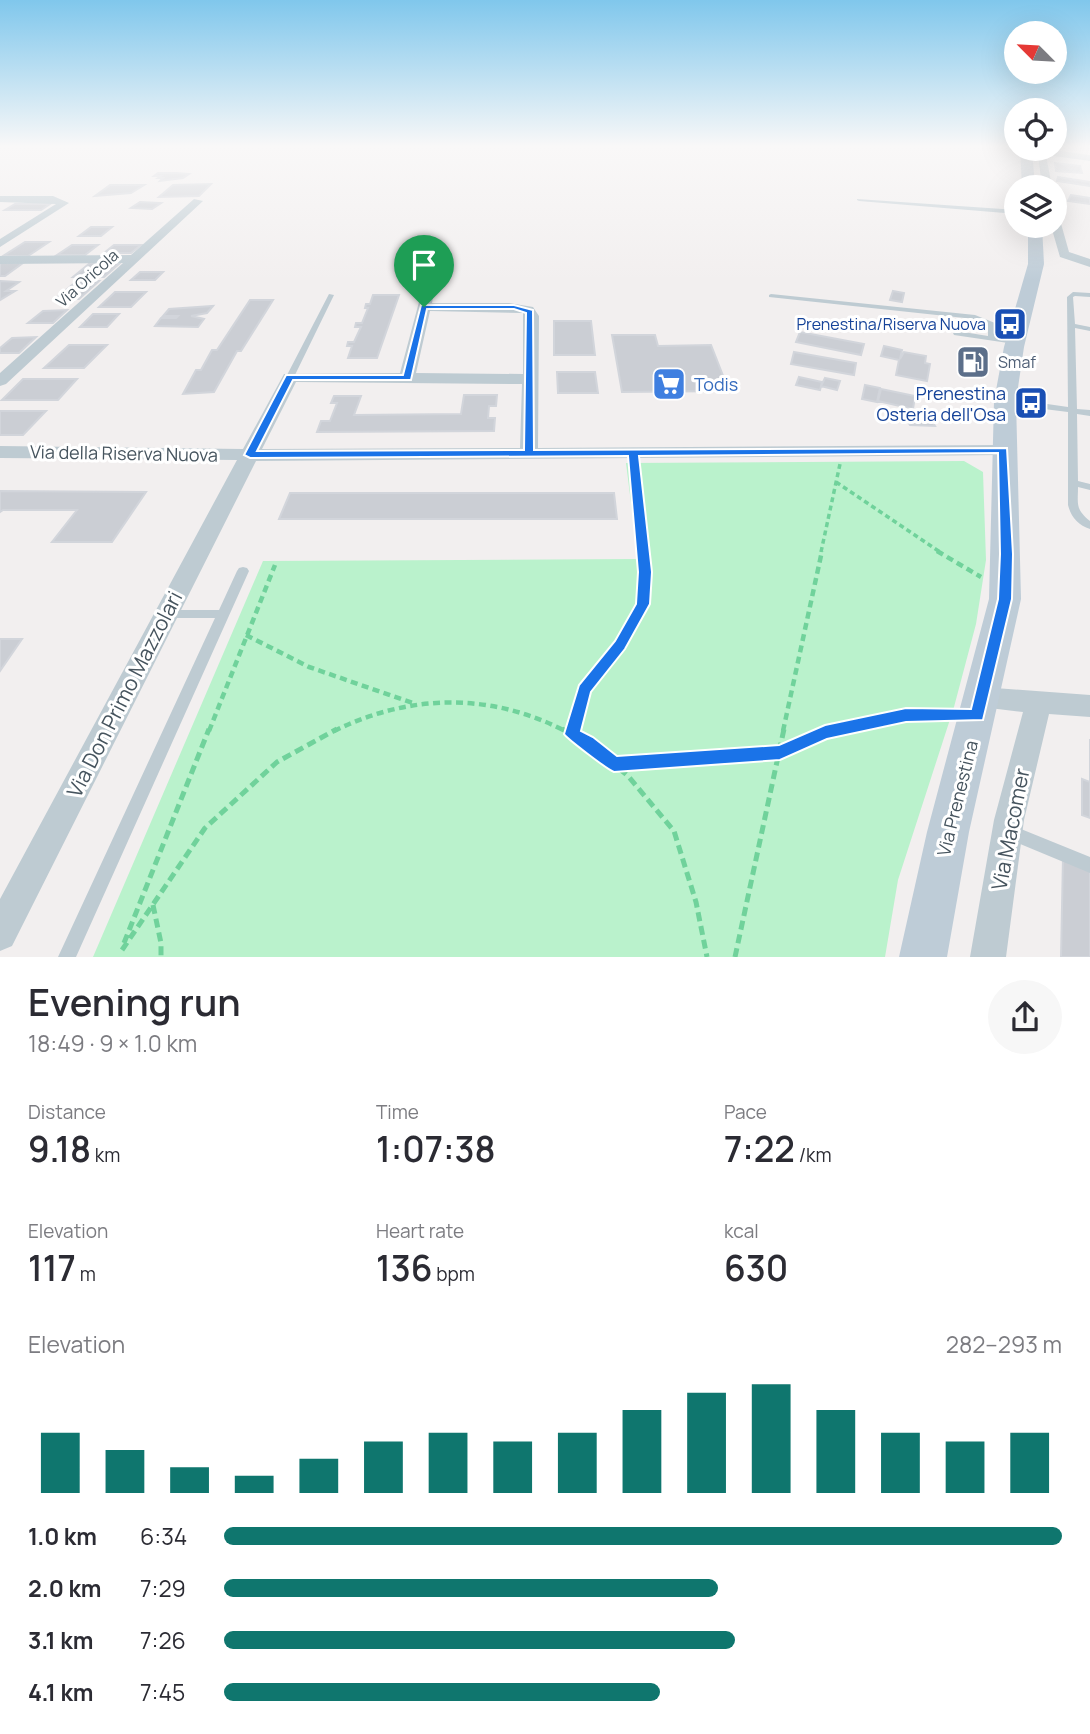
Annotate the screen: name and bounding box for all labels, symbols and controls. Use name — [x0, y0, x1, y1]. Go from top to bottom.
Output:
north arrow — [1004, 21, 1068, 84]
map controls — [1004, 21, 1067, 238]
button: locate — [1004, 98, 1067, 161]
button: layers — [1004, 175, 1067, 238]
pin — [394, 235, 454, 307]
street label: Via Oricola — [51, 244, 123, 312]
icon: arrive — [405, 246, 443, 284]
bus stop icon: Prenestina/Riserva Nuova — [991, 305, 1029, 343]
place label: Prenestina/Riserva Nuova — [796, 313, 986, 335]
fuel station icon: Smaf — [954, 343, 992, 381]
place label: Smaf — [998, 351, 1036, 373]
supermarket icon: Todis — [650, 365, 688, 403]
place label: Todis — [694, 372, 738, 396]
place label: Prenestina Osteria dell'Osa — [876, 381, 1006, 426]
bus stop icon: Prenestina Osteria dell'Osa — [1012, 384, 1050, 422]
street label: Via della Riserva Nuova — [30, 439, 218, 467]
street label: Via Don Primo Mazzolari — [60, 586, 188, 802]
street label: Via Prenestina — [931, 738, 983, 858]
street label: Via Macomer — [984, 765, 1036, 892]
text: Evening run — [28, 975, 241, 1027]
button: share — [988, 980, 1062, 1054]
text: 18:49 · 9 × 1.0 km — [28, 1027, 197, 1059]
text: Distance — [28, 1099, 106, 1125]
text: Time — [376, 1099, 419, 1125]
text: Pace — [724, 1099, 767, 1125]
text: 9.18 — [28, 1125, 91, 1173]
text: 1:07:38 — [376, 1125, 496, 1173]
text: 7:22 — [724, 1125, 795, 1173]
text: km — [91, 1142, 120, 1168]
text: /km — [795, 1142, 832, 1168]
text: Elevation — [28, 1218, 108, 1244]
text: Heart rate — [376, 1218, 464, 1244]
text: kcal — [724, 1218, 759, 1244]
text: 117 — [28, 1244, 76, 1292]
text: 136 — [376, 1244, 433, 1292]
text: 630 — [724, 1244, 788, 1292]
text: m — [76, 1261, 96, 1287]
text: bpm — [433, 1261, 475, 1287]
text: Elevation — [28, 1328, 125, 1360]
text: 282–293 m — [946, 1328, 1062, 1360]
text: 1.0 km — [28, 1520, 97, 1552]
text: 6:34 — [140, 1520, 187, 1552]
text: 2.0 km — [28, 1572, 101, 1604]
text: 7:29 — [140, 1572, 186, 1604]
text: 3.1 km — [28, 1624, 93, 1656]
text: 7:26 — [140, 1624, 186, 1656]
text: 4.1 km — [28, 1676, 93, 1708]
text: 7:45 — [140, 1676, 185, 1708]

